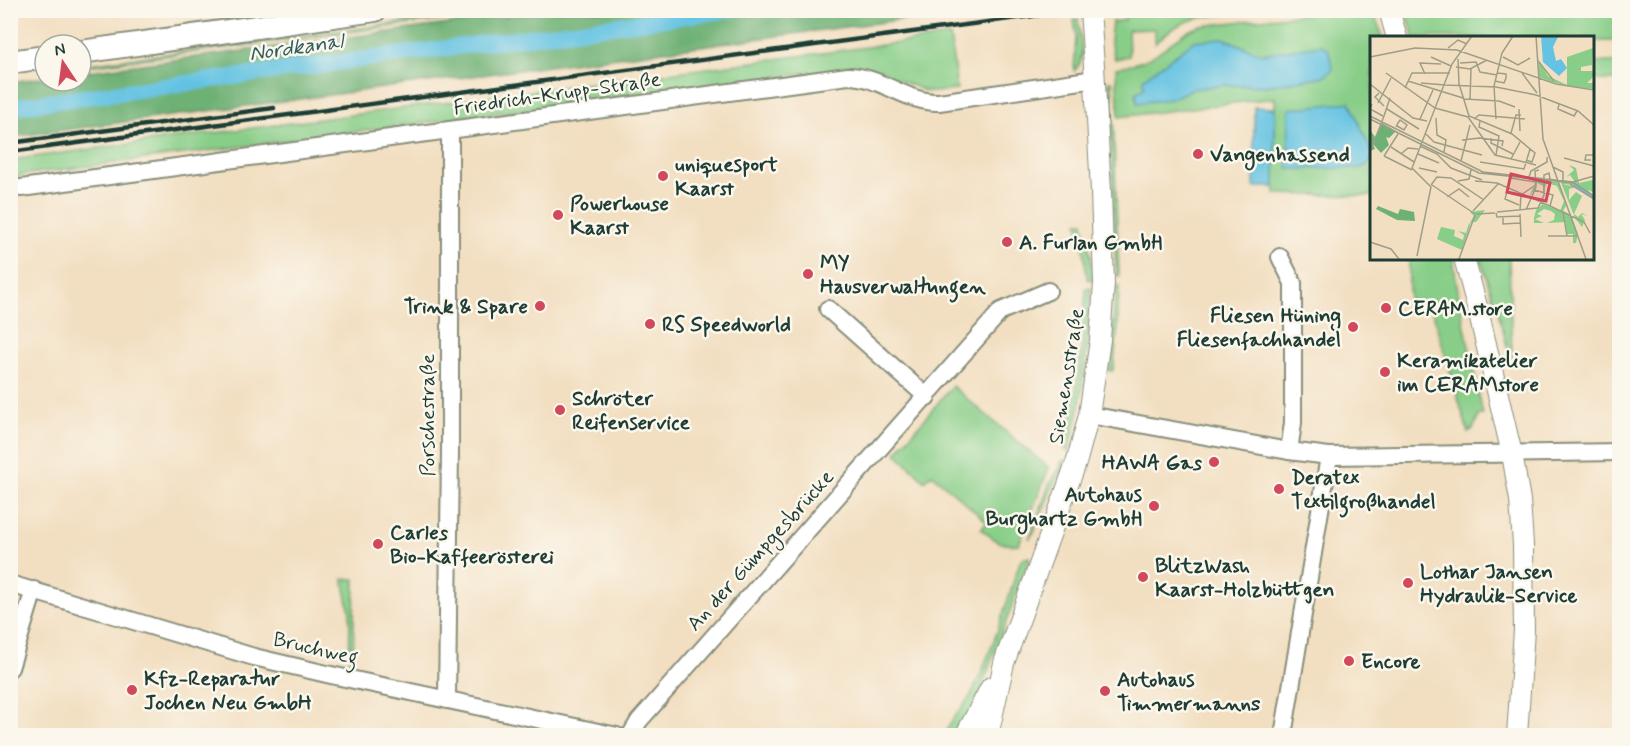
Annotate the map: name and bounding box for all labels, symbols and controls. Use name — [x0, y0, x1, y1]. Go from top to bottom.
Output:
water label: Nordkanal — [247, 27, 348, 68]
north arrow — [33, 33, 93, 93]
inset map — [1370, 36, 1594, 260]
text: N — [52, 38, 68, 61]
street label: Friedrich-Krupp-Straße — [452, 66, 663, 122]
place label: Vangenhassend — [1210, 141, 1350, 171]
marker: Vangenhassend — [1191, 147, 1205, 161]
place label: uniquesport Kaarst — [675, 151, 778, 203]
marker: uniquesport Kaarst — [656, 169, 670, 183]
place label: Powerhouse Kaarst — [570, 190, 669, 242]
marker: Powerhouse Kaarst — [551, 208, 565, 222]
place label: A. Furlan GmbH — [1019, 229, 1162, 257]
marker: A. Furlan GmbH — [1000, 235, 1014, 249]
place label: MY Hausverwaltungen — [820, 249, 986, 303]
marker: MY Hausverwaltungen — [801, 267, 815, 281]
place label: Trink & Spare — [404, 293, 528, 321]
place label: CERAM.store — [1398, 295, 1513, 323]
marker: Trink & Spare — [533, 299, 547, 313]
marker: CERAM.store — [1379, 301, 1393, 315]
place label: Fliesen Hüning Fliesenfachhandel — [1177, 302, 1341, 354]
street label: Siemensstraße — [1042, 306, 1092, 446]
place label: RS Speedworld — [662, 311, 791, 339]
marker: RS Speedworld — [643, 317, 657, 331]
marker: Fliesen Hüning Fliesenfachhandel — [1346, 320, 1360, 334]
place label: Keramikatelier im CERAMstore — [1397, 347, 1539, 399]
street label: Porschestraße — [414, 354, 442, 476]
marker: Keramikatelier im CERAMstore — [1378, 365, 1392, 379]
place label: Schröter Reifenservice — [572, 385, 690, 437]
marker: Schröter Reifenservice — [553, 403, 567, 417]
place label: HAWA Gas — [1102, 449, 1203, 477]
marker: HAWA Gas — [1207, 455, 1221, 469]
street label: An der Gümpgesbrücke — [681, 464, 841, 638]
place label: Deratex Textilgroßhandel — [1291, 464, 1436, 518]
place label: Autohaus Burghartz GmbH — [985, 481, 1143, 535]
marker: Deratex Textilgroßhandel — [1272, 482, 1286, 496]
marker: Autohaus Burghartz GmbH — [1147, 499, 1161, 513]
place label: Carles Bio-Kaffeerösterei — [390, 519, 554, 571]
marker: Carles Bio-Kaffeerösterei — [371, 537, 385, 551]
place label: BlitzWash Kaarst-Holzbüttgen — [1155, 552, 1335, 604]
place label: Lothar Jansen Hydraulik-Service — [1420, 558, 1578, 610]
marker: BlitzWash Kaarst-Holzbüttgen — [1136, 570, 1150, 584]
marker: Lothar Jansen Hydraulik-Service — [1401, 576, 1415, 590]
street label: Bruchweg — [270, 626, 361, 674]
place label: Encore — [1361, 648, 1421, 676]
marker: Encore — [1342, 654, 1356, 668]
place label: Kfz-Reparatur Jochen Neu GmbH — [144, 665, 312, 717]
place label: Autohaus Timmermanns — [1117, 666, 1261, 718]
marker: Kfz-Reparatur Jochen Neu GmbH — [125, 683, 139, 697]
marker: Autohaus Timmermanns — [1098, 684, 1112, 698]

